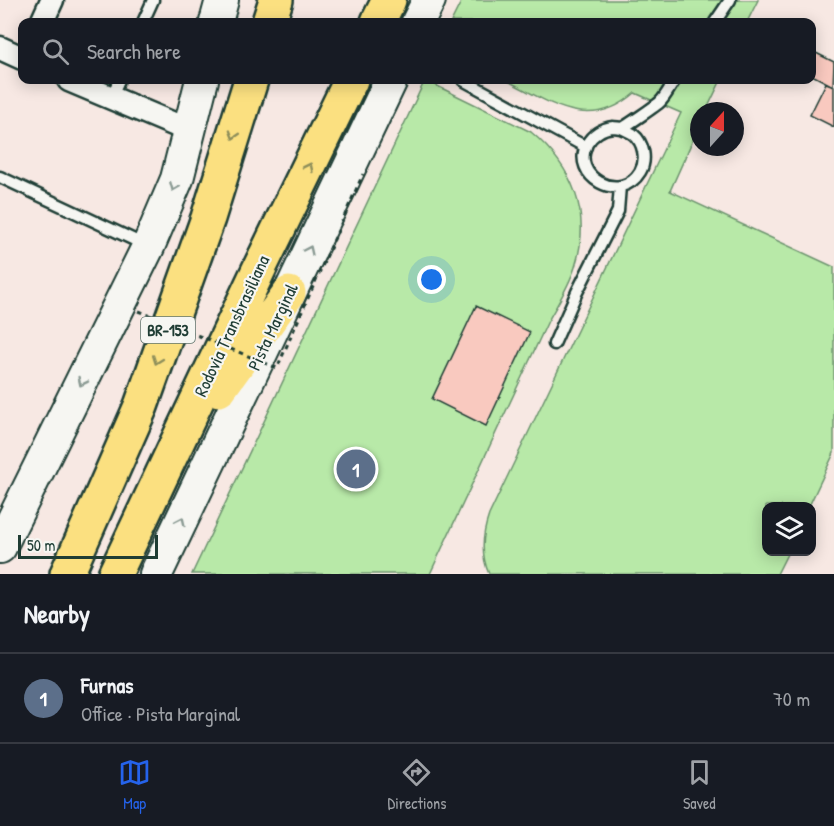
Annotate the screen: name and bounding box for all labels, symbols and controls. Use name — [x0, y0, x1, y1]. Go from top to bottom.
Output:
search box — [18, 18, 816, 84]
icon: search — [39, 35, 72, 68]
text: Search here — [87, 36, 181, 66]
north arrow — [690, 102, 744, 156]
one-way arrow — [228, 129, 241, 140]
one-way arrow — [302, 162, 313, 173]
one-way arrow — [168, 181, 181, 192]
one-way arrow — [302, 245, 314, 256]
street label: Rodovia Transbrasiliana — [188, 251, 275, 400]
your location — [417, 265, 446, 294]
street label: Pista Marginal — [241, 279, 304, 375]
road number: BR-153 — [141, 317, 195, 343]
one-way arrow — [152, 354, 165, 365]
one-way arrow — [77, 376, 89, 387]
pin: 1 — [336, 446, 376, 492]
map controls — [762, 502, 816, 556]
button: layers — [762, 502, 816, 556]
one-way arrow — [174, 517, 186, 528]
scale bar — [18, 532, 158, 560]
text: 50 m — [27, 534, 56, 556]
text: Nearby — [24, 596, 90, 631]
text: Furnas — [81, 670, 134, 700]
text: 1 — [40, 685, 47, 712]
text: 70 m — [773, 685, 810, 712]
text: Office · Pista Marginal — [81, 700, 240, 727]
tab: Map — [118, 756, 151, 814]
tab: Directions — [388, 756, 446, 814]
tab: Saved — [683, 756, 716, 814]

